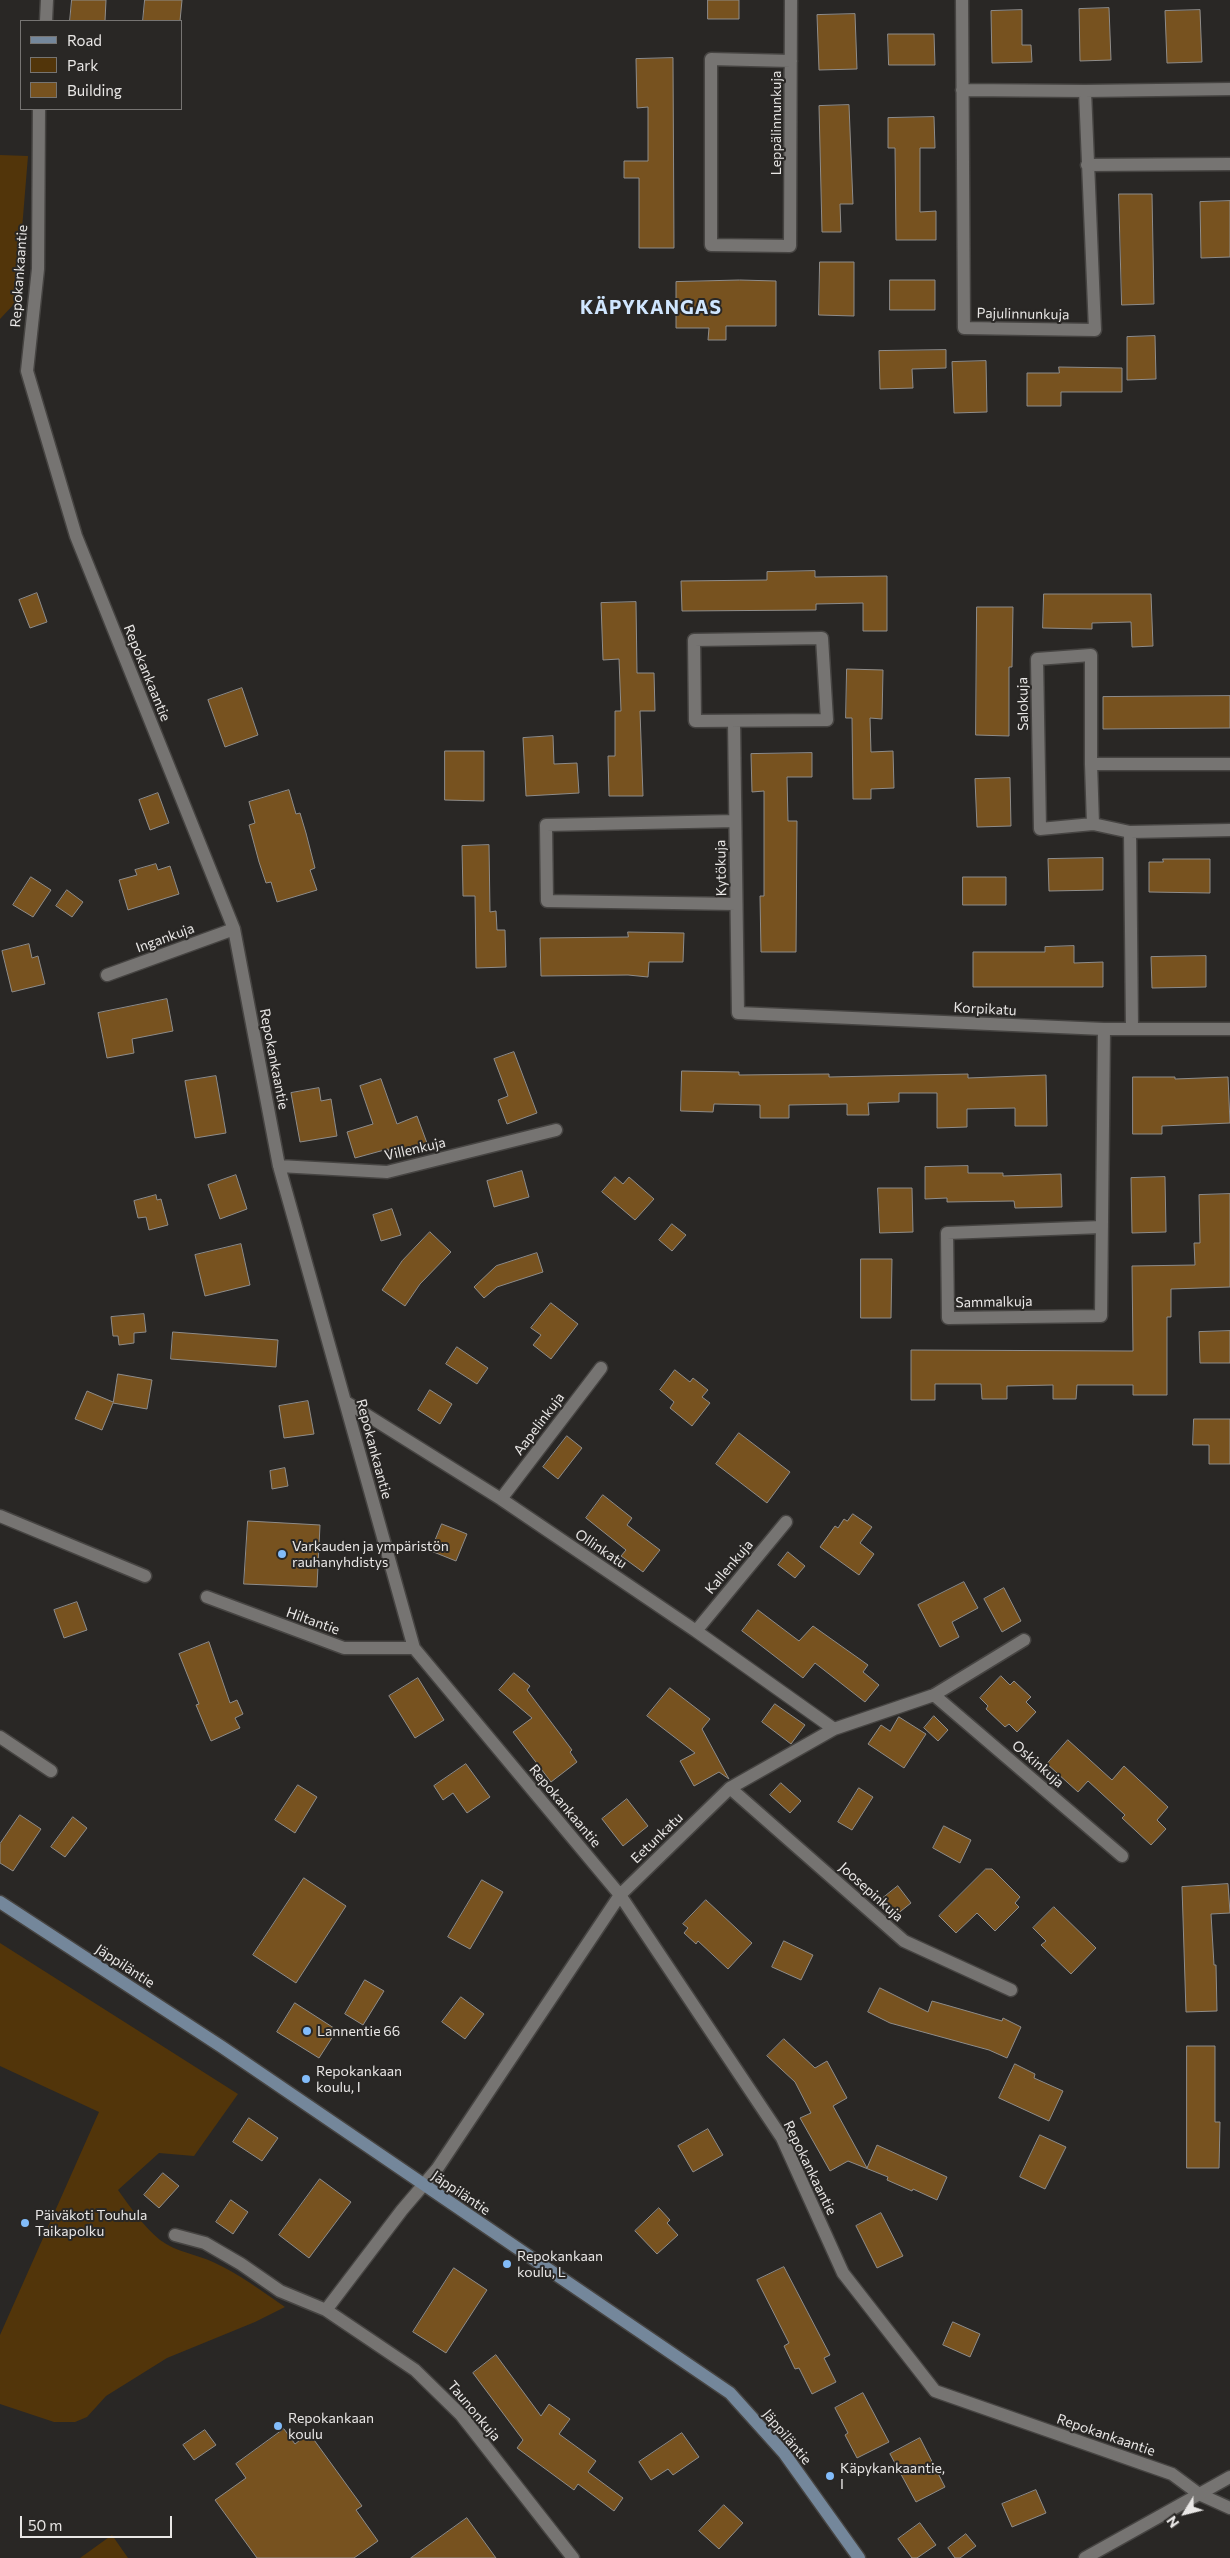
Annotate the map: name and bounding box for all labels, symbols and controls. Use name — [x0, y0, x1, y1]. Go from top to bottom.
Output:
legend — [20, 20, 182, 110]
text: Road — [67, 31, 102, 49]
text: Park — [67, 56, 98, 74]
street label: Leppälinnunkuja — [768, 71, 784, 175]
text: Building — [67, 81, 122, 99]
street label: Repokankaantie — [7, 224, 31, 328]
district label: KÄPYKANGAS — [579, 297, 723, 319]
street label: Pajulinnunkuja — [976, 305, 1070, 323]
street label: Repokankaantie — [120, 622, 174, 724]
street label: Salokuja — [1014, 677, 1032, 731]
street label: Kytökuja — [712, 840, 730, 896]
street label: Ingankuja — [133, 920, 197, 956]
street label: Korpikatu — [953, 999, 1017, 1019]
street label: Repokankaantie — [256, 1007, 292, 1111]
street label: Villenkuja — [383, 1134, 447, 1164]
street label: Sammalkuja — [955, 1293, 1033, 1311]
street label: Aapelinkuja — [510, 1389, 568, 1459]
street label: Repokankaantie — [353, 1397, 395, 1501]
street label: Ollinkatu — [572, 1526, 630, 1572]
street label: Kallenkuja — [702, 1536, 756, 1598]
place label: Varkauden ja ympäristön rauhanyhdistys — [292, 1538, 449, 1570]
marker: Varkauden ja ympäristön rauhanyhdistys — [276, 1548, 288, 1560]
street label: Hiltantie — [284, 1604, 342, 1638]
street label: Oskinkuja — [1009, 1737, 1067, 1791]
street label: Repokankaantie — [526, 1761, 604, 1851]
street label: Eetunkatu — [628, 1809, 686, 1867]
street label: Joosepinkuja — [835, 1859, 907, 1925]
street label: Jäppiläntie — [92, 1941, 158, 1991]
place label: Lannentie 66 — [317, 2023, 400, 2039]
marker: Lannentie 66 — [301, 2025, 313, 2037]
place label: Repokankaan koulu, I — [316, 2063, 402, 2096]
marker: Repokankaan koulu, I — [300, 2073, 312, 2085]
street label: Repokankaantie — [780, 2118, 840, 2218]
street label: Jäppiläntie — [429, 2167, 493, 2219]
place label: Päiväkoti Touhula Taikapolku — [35, 2207, 147, 2240]
marker: Päiväkoti Touhula Taikapolku — [19, 2217, 31, 2229]
place label: Repokankaan koulu, L — [517, 2248, 603, 2280]
marker: Repokankaan koulu, L — [501, 2258, 513, 2270]
street label: Taunonkuja — [444, 2377, 504, 2445]
street label: Jäppiläntie — [759, 2406, 815, 2468]
place label: Repokankaan koulu — [288, 2410, 374, 2442]
street label: Repokankaantie — [1055, 2410, 1157, 2460]
marker: Repokankaan koulu — [272, 2420, 284, 2432]
place label: Käpykankaantie, I — [840, 2460, 945, 2492]
marker: Käpykankaantie, I — [824, 2470, 836, 2482]
north arrow — [1160, 2488, 1210, 2538]
scale bar — [22, 2506, 175, 2538]
text: N — [1162, 2513, 1182, 2531]
text: 50 m — [28, 2516, 62, 2534]

